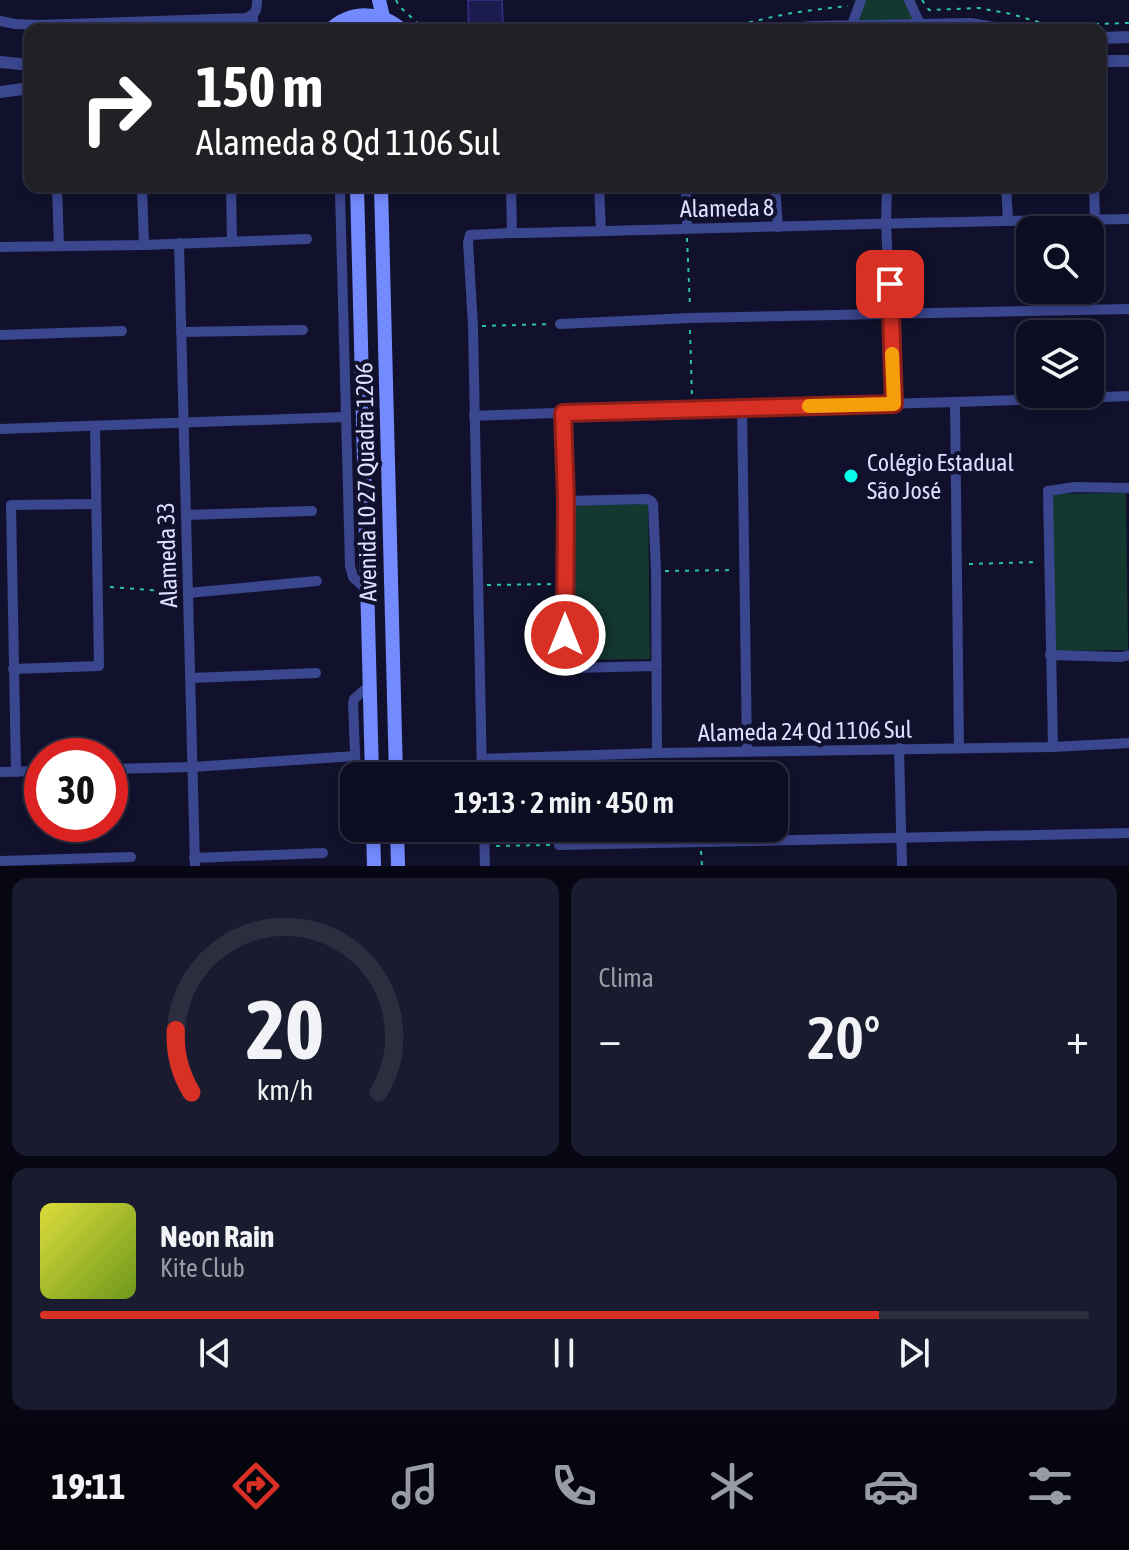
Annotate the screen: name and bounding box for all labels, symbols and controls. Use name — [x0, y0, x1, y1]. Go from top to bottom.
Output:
text: 150 m — [196, 55, 323, 119]
icon: right — [64, 56, 168, 160]
text: Alameda 8 Qd 1106 Sul — [196, 121, 500, 163]
street label: Alameda 8 — [680, 194, 774, 222]
map controls — [1016, 216, 1104, 408]
button: search — [1016, 216, 1104, 304]
pin — [856, 250, 924, 318]
icon: arrive — [868, 262, 912, 306]
button: layers — [1016, 320, 1104, 408]
street label: Avenida L0 27 Quadra 1206 — [350, 362, 382, 602]
place label: Colégio Estadual São José — [867, 449, 1014, 504]
marker: Colégio Estadual São José — [842, 467, 860, 485]
street label: Alameda 33 — [152, 502, 182, 608]
position arrow — [523, 593, 607, 677]
street label: Alameda 24 Qd 1106 Sul — [698, 716, 913, 746]
speed limit sign: 30 — [24, 738, 128, 842]
text: 19:13 · 2 min · 450 m — [454, 785, 674, 819]
text: Clima — [599, 963, 654, 993]
text: 20 — [246, 981, 324, 1077]
text: 20° — [807, 1003, 880, 1072]
text: − — [599, 1013, 621, 1063]
text: + — [1066, 1013, 1089, 1063]
text: km/h — [257, 1073, 314, 1106]
text: Neon Rain — [160, 1219, 274, 1253]
text: Kite Club — [160, 1253, 245, 1283]
icon: previous — [193, 1331, 237, 1375]
icon: pause — [542, 1331, 586, 1375]
icon: next — [892, 1331, 936, 1375]
icon: directions — [228, 1458, 284, 1514]
icon: music — [387, 1458, 443, 1514]
icon: phone — [546, 1458, 602, 1514]
icon: climate — [704, 1458, 760, 1514]
icon: car — [863, 1458, 919, 1514]
icon: filters — [1022, 1458, 1078, 1514]
text: 19:11 — [51, 1465, 125, 1507]

